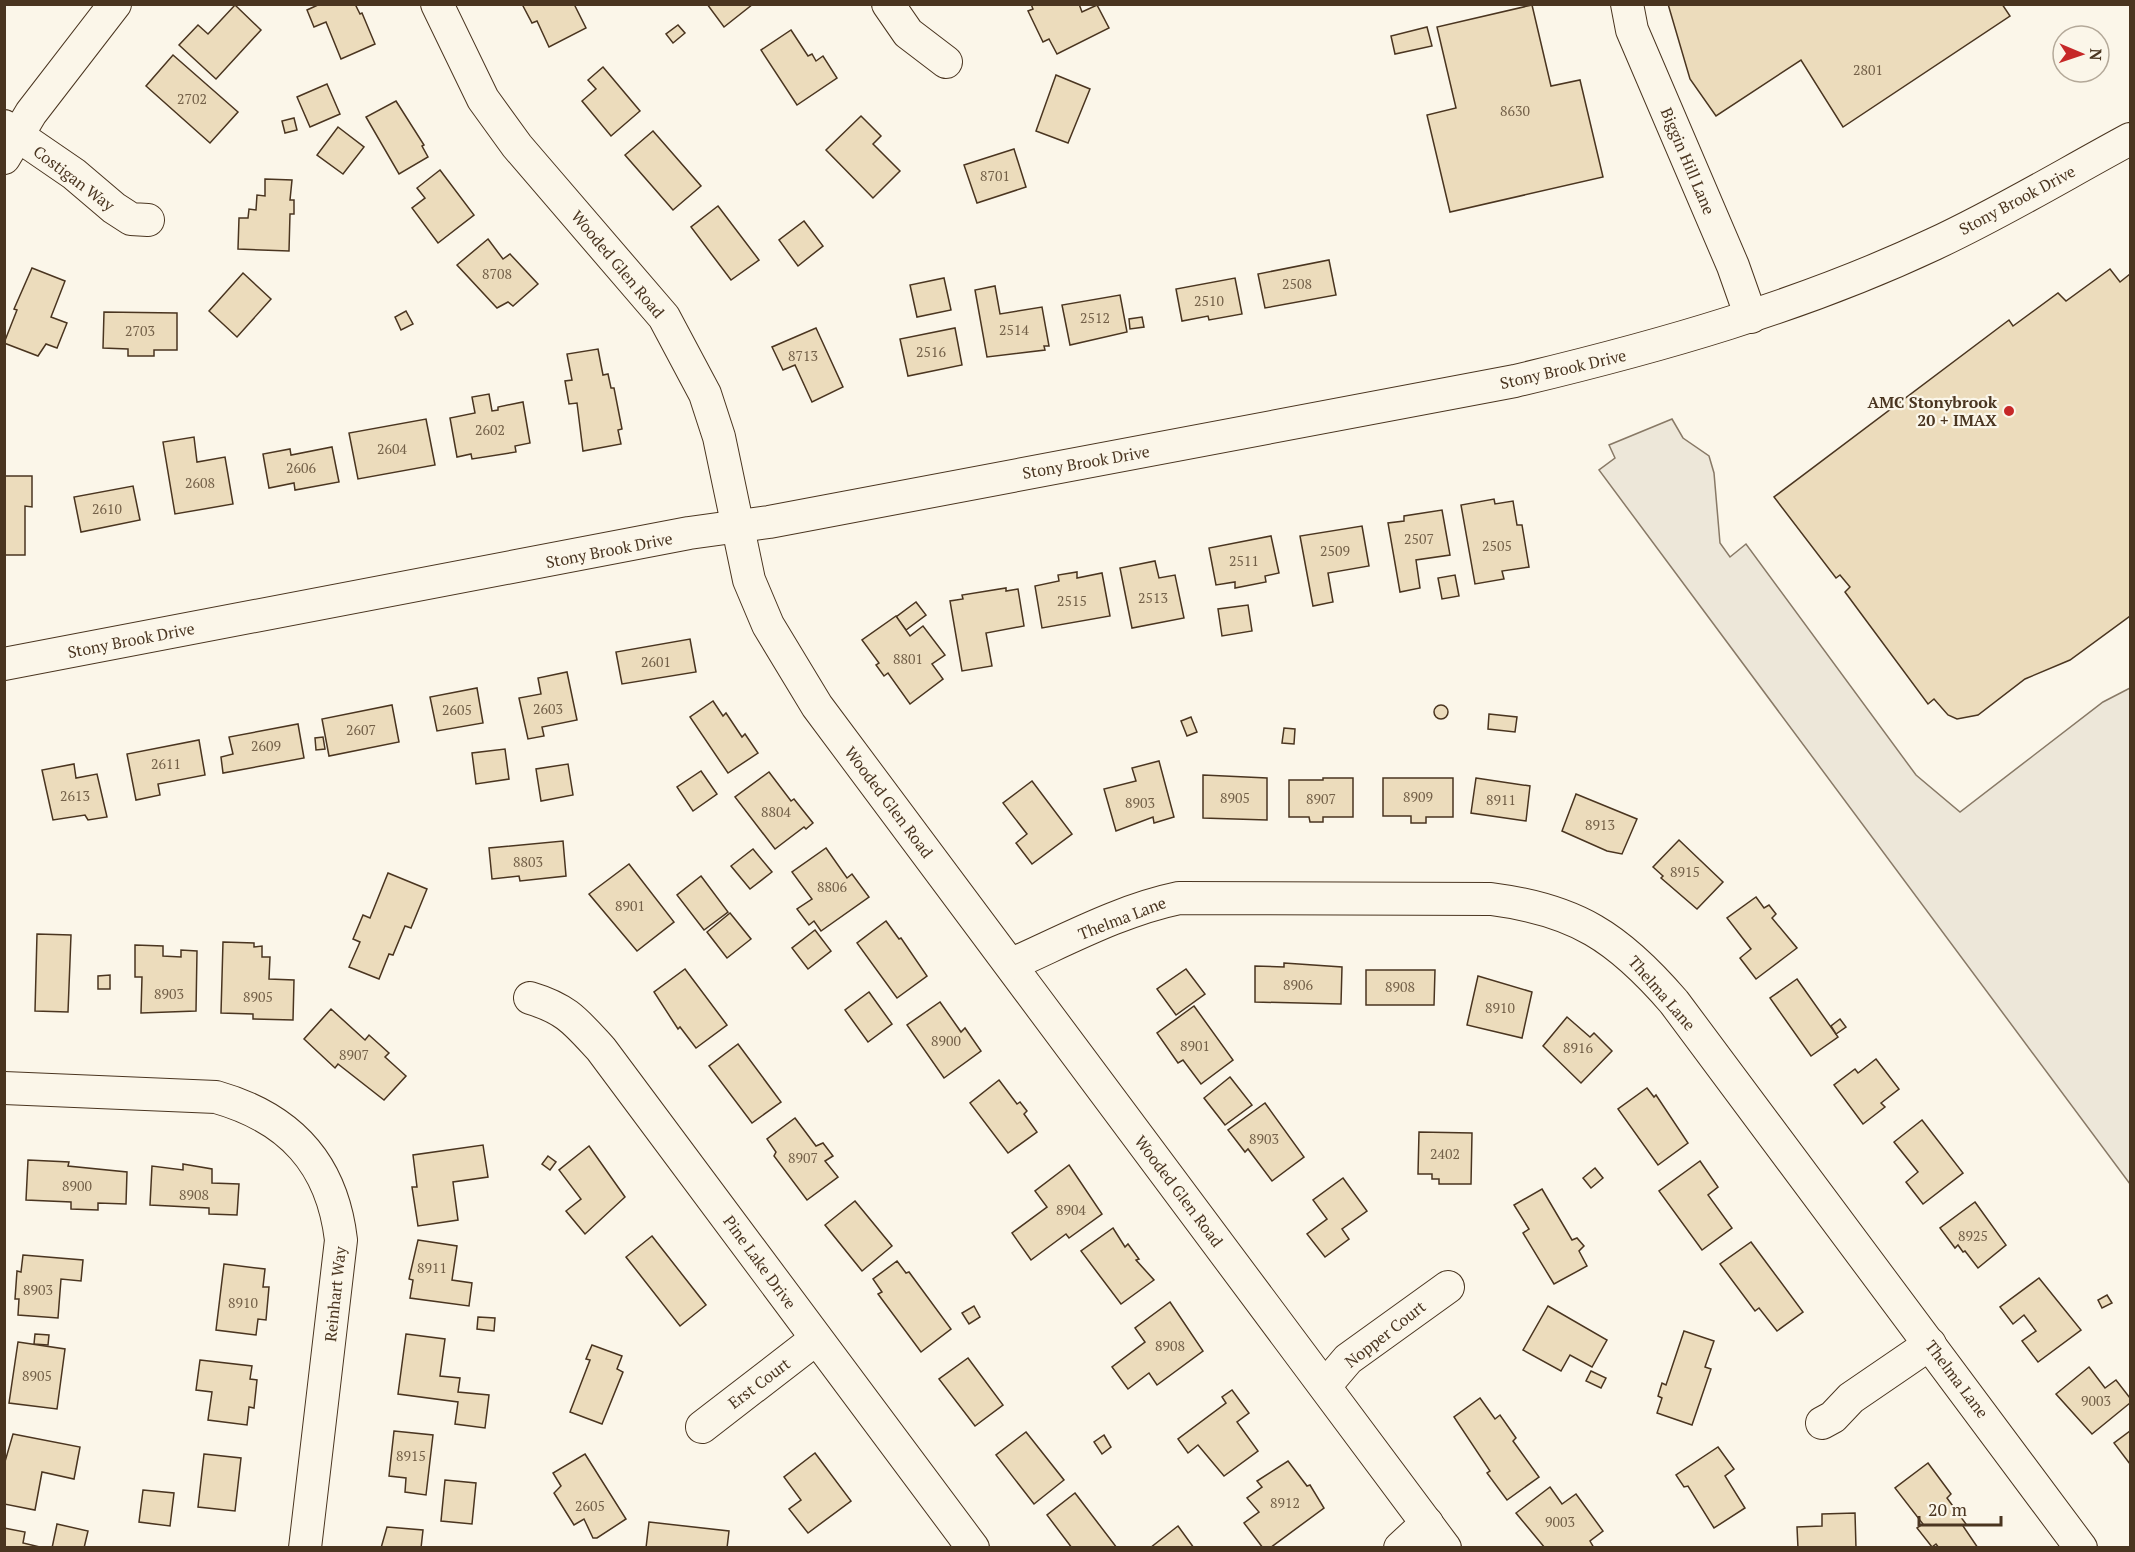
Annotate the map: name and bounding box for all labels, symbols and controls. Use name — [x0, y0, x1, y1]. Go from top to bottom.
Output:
north arrow — [2051, 24, 2111, 84]
text: N — [2085, 48, 2107, 61]
house number: 2801 — [1853, 60, 1883, 79]
house number: 2702 — [177, 89, 207, 108]
house number: 8630 — [1500, 101, 1530, 120]
street label: Biggin Hill Lane — [1656, 104, 1720, 218]
street label: Costigan Way — [29, 140, 120, 216]
street label: Stony Brook Drive — [1955, 160, 2079, 240]
house number: 8701 — [980, 166, 1010, 185]
street label: Wooded Glen Road — [566, 206, 670, 323]
house number: 8708 — [482, 264, 512, 283]
house number: 2508 — [1282, 274, 1312, 293]
house number: 2510 — [1194, 291, 1224, 310]
house number: 2512 — [1080, 308, 1110, 327]
house number: 2514 — [999, 320, 1029, 339]
house number: 2703 — [125, 321, 155, 340]
house number: 2516 — [916, 342, 946, 361]
street label: Stony Brook Drive — [1498, 344, 1628, 394]
house number: 8713 — [788, 346, 818, 365]
place label: AMC Stonybrook 20 + IMAX — [1867, 391, 1998, 431]
marker: AMC Stonybrook 20 + IMAX — [2002, 404, 2016, 418]
house number: 2602 — [475, 420, 505, 439]
house number: 2604 — [377, 439, 407, 458]
street label: Stony Brook Drive — [1021, 440, 1151, 484]
house number: 2606 — [286, 458, 316, 477]
house number: 2608 — [185, 473, 215, 492]
house number: 2610 — [92, 499, 122, 518]
street label: Stony Brook Drive — [544, 527, 674, 573]
house number: 2507 — [1404, 529, 1434, 548]
house number: 2505 — [1482, 536, 1512, 555]
house number: 2509 — [1320, 541, 1350, 560]
house number: 2511 — [1229, 551, 1259, 570]
house number: 2513 — [1138, 588, 1168, 607]
house number: 2515 — [1057, 591, 1087, 610]
street label: Stony Brook Drive — [66, 617, 196, 663]
house number: 8801 — [893, 649, 923, 668]
house number: 2601 — [641, 652, 671, 671]
house number: 2603 — [533, 699, 563, 718]
house number: 2605 — [442, 700, 472, 719]
house number: 2607 — [346, 720, 376, 739]
house number: 2609 — [251, 736, 281, 755]
street label: Wooded Glen Road — [840, 742, 938, 862]
house number: 2611 — [151, 754, 181, 773]
house number: 2613 — [60, 786, 90, 805]
house number: 8909 — [1403, 787, 1433, 806]
house number: 8905 — [1220, 788, 1250, 807]
house number: 8907 — [1306, 789, 1336, 808]
house number: 8911 — [1486, 790, 1516, 809]
house number: 8903 — [1125, 793, 1155, 812]
house number: 8804 — [761, 802, 791, 821]
house number: 8913 — [1585, 815, 1615, 834]
house number: 8803 — [513, 852, 543, 871]
house number: 8915 — [1670, 862, 1700, 881]
house number: 8806 — [817, 877, 847, 896]
street label: Thelma Lane — [1075, 891, 1169, 945]
house number: 8901 — [615, 896, 645, 915]
street label: Thelma Lane — [1623, 951, 1701, 1035]
house number: 8906 — [1283, 975, 1313, 994]
house number: 8908 — [1385, 977, 1415, 996]
house number: 8903 — [154, 984, 184, 1003]
house number: 8905 — [243, 987, 273, 1006]
house number: 8910 — [1485, 998, 1515, 1017]
house number: 8900 — [931, 1031, 961, 1050]
house number: 8901 — [1180, 1036, 1210, 1055]
house number: 8916 — [1563, 1038, 1593, 1057]
house number: 8907 — [339, 1045, 369, 1064]
house number: 8903 — [1249, 1129, 1279, 1148]
street label: Wooded Glen Road — [1130, 1131, 1228, 1251]
house number: 2402 — [1430, 1144, 1460, 1163]
house number: 8907 — [788, 1148, 818, 1167]
house number: 8900 — [62, 1176, 92, 1195]
house number: 8908 — [179, 1185, 209, 1204]
house number: 8904 — [1056, 1200, 1086, 1219]
street label: Pine Lake Drive — [719, 1211, 801, 1313]
house number: 8925 — [1958, 1226, 1988, 1245]
street label: Reinhart Way — [319, 1244, 351, 1343]
house number: 8911 — [417, 1258, 447, 1277]
house number: 8903 — [23, 1280, 53, 1299]
house number: 8910 — [228, 1293, 258, 1312]
street label: Nopper Court — [1340, 1296, 1430, 1372]
street label: Thelma Lane — [1920, 1335, 1994, 1423]
house number: 8908 — [1155, 1336, 1185, 1355]
street label: Erst Court — [724, 1352, 795, 1414]
house number: 8905 — [22, 1366, 52, 1385]
house number: 9003 — [2081, 1391, 2111, 1410]
house number: 8915 — [396, 1446, 426, 1465]
scale bar — [1919, 1489, 2002, 1527]
house number: 8912 — [1270, 1493, 1300, 1512]
house number: 2605 — [575, 1496, 605, 1515]
text: 20 m — [1928, 1497, 1968, 1521]
house number: 9003 — [1545, 1512, 1575, 1531]

